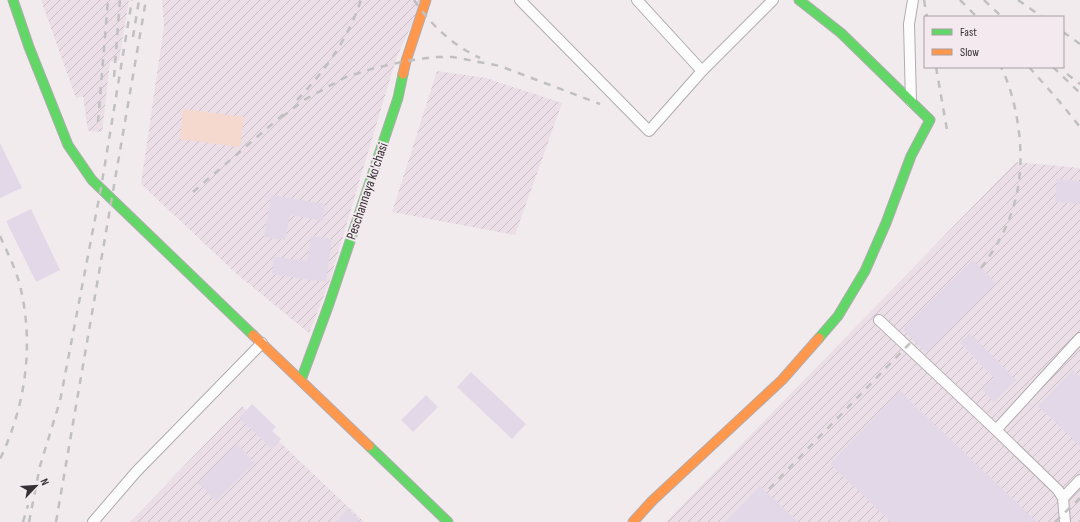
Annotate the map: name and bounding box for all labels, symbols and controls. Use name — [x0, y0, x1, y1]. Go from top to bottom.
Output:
legend — [924, 16, 1064, 68]
text: Fast — [960, 25, 977, 40]
text: Slow — [960, 45, 979, 60]
street label: Peschannaya ko'chasi — [342, 140, 392, 242]
north arrow — [16, 466, 56, 506]
text: N — [37, 477, 52, 488]

